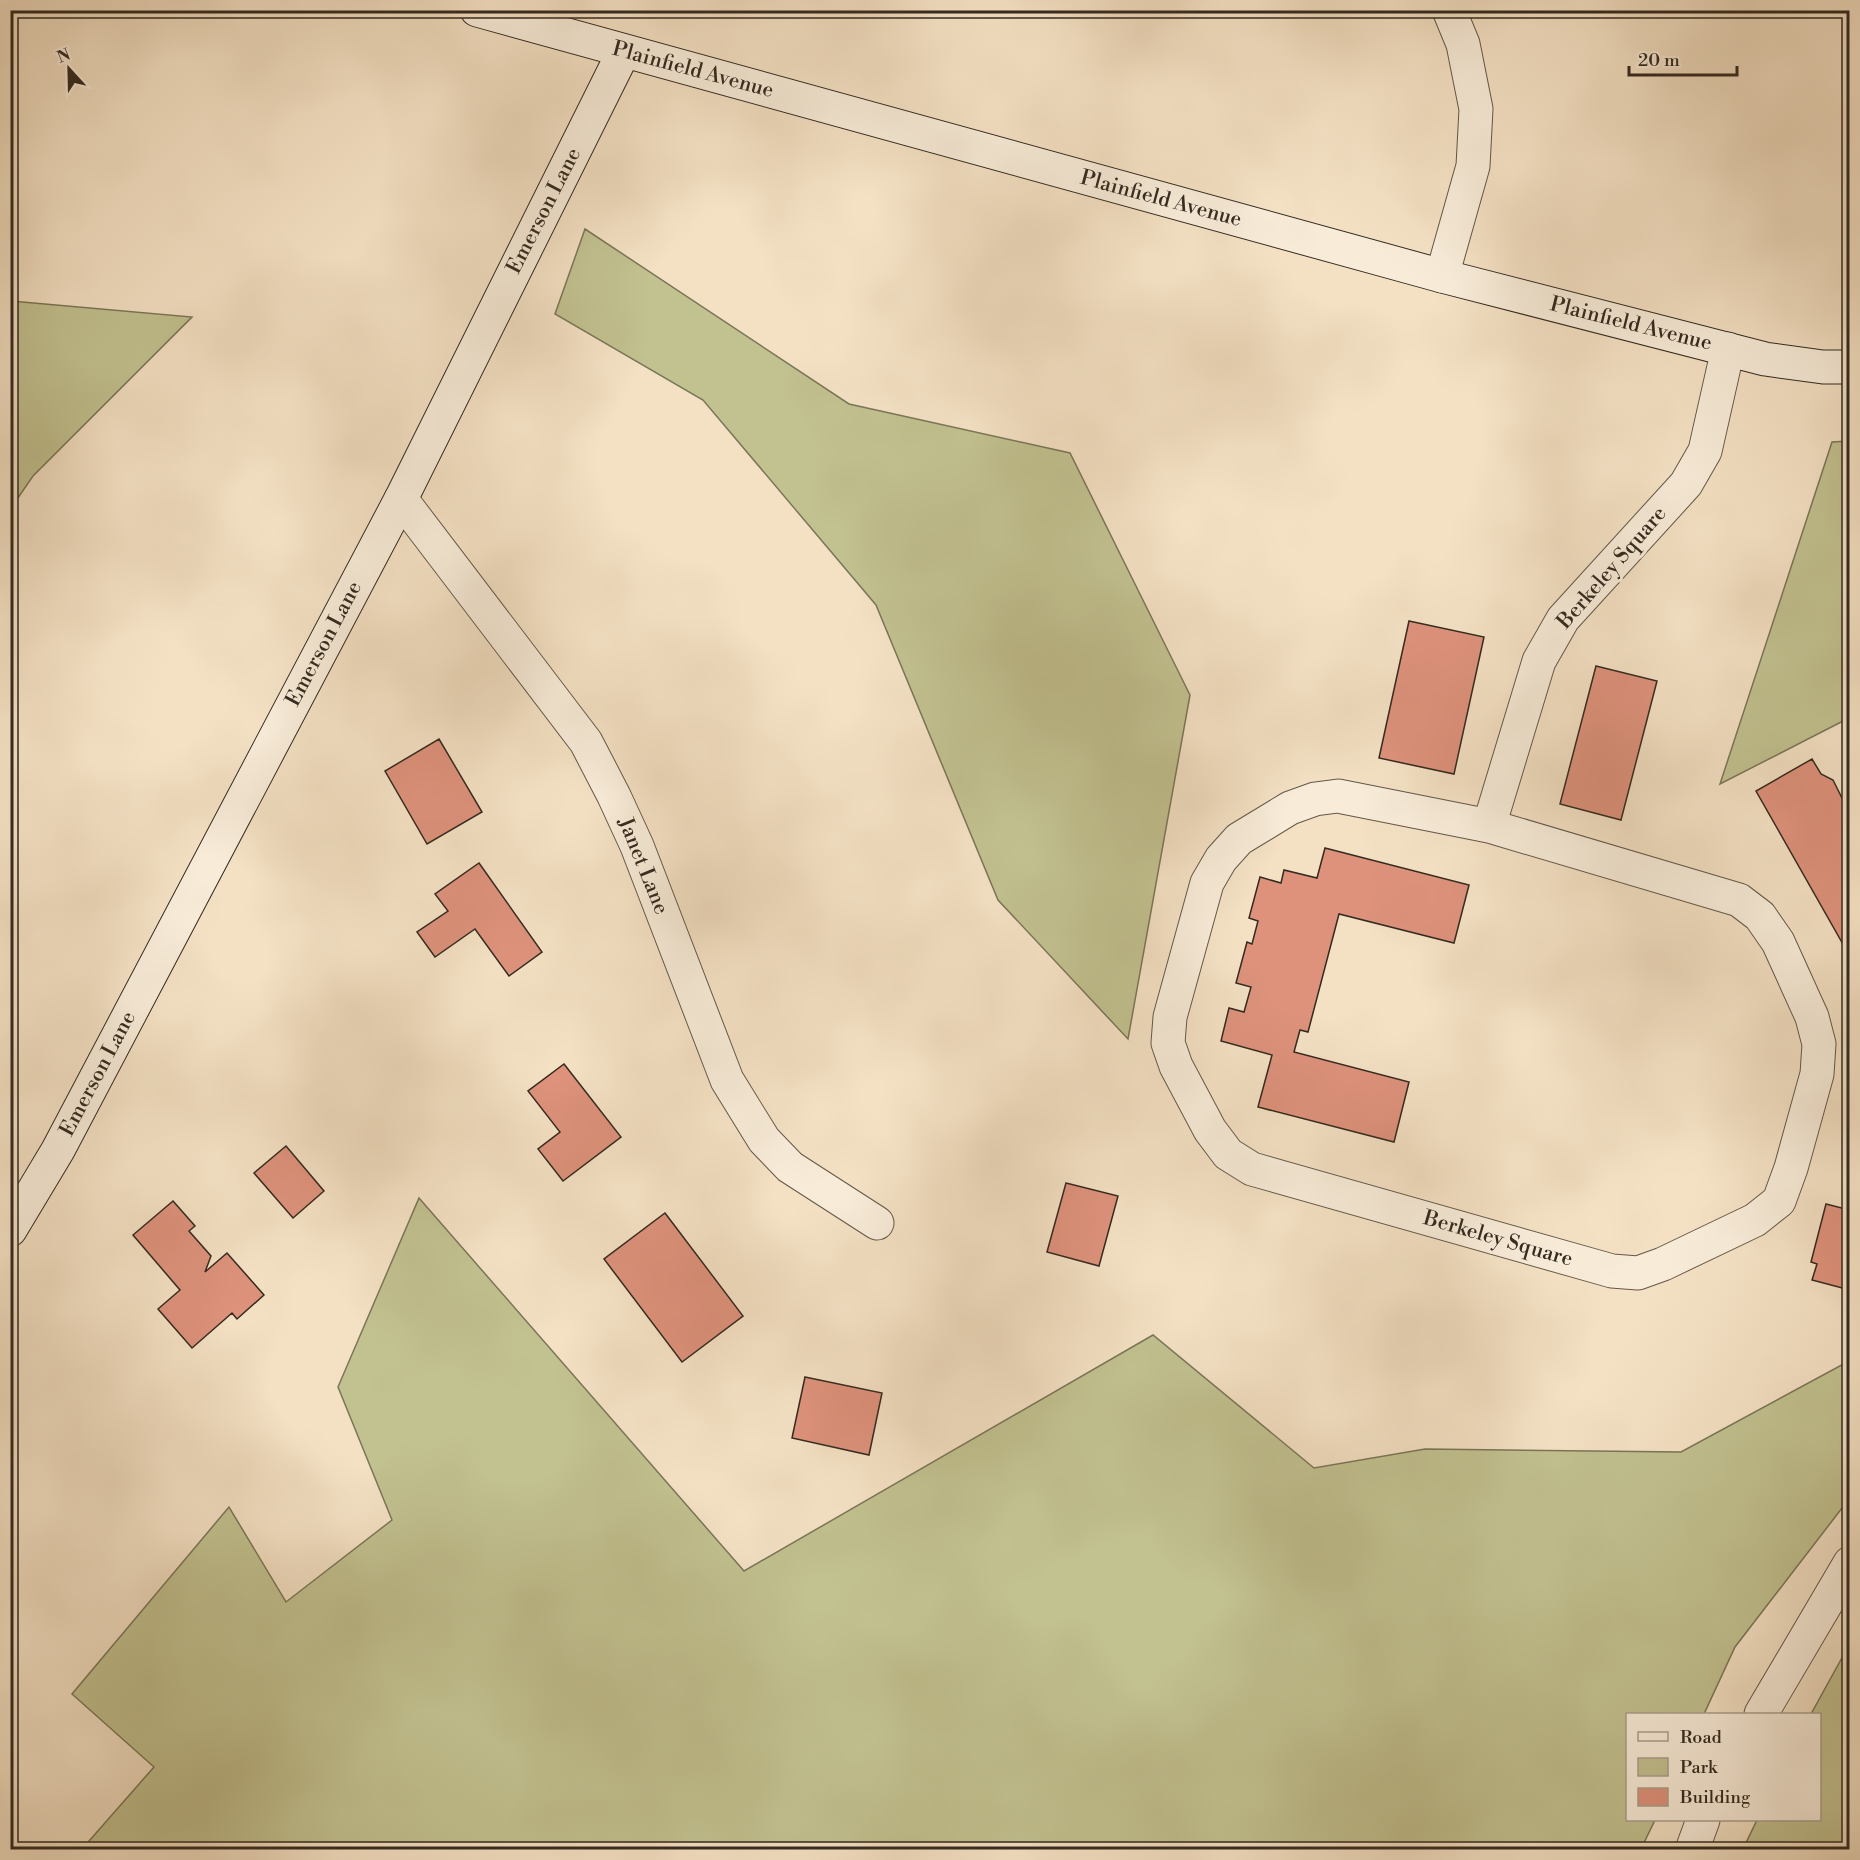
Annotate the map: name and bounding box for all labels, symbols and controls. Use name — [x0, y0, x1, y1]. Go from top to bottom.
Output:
street label: Plainfield Avenue — [610, 36, 776, 104]
north arrow — [39, 39, 99, 99]
scale bar — [1629, 39, 1737, 77]
text: N — [54, 44, 74, 68]
text: 20 m — [1638, 49, 1680, 72]
street label: Emerson Lane — [501, 144, 587, 278]
street label: Plainfield Avenue — [1078, 165, 1244, 233]
street label: Plainfield Avenue — [1547, 291, 1715, 357]
street label: Berkeley Square — [1551, 501, 1672, 635]
street label: Emerson Lane — [280, 577, 368, 711]
street label: Janet Lane — [611, 813, 674, 918]
street label: Emerson Lane — [54, 1007, 142, 1141]
street label: Berkeley Square — [1419, 1205, 1576, 1273]
legend — [1626, 1713, 1821, 1821]
text: Road — [1680, 1726, 1723, 1749]
text: Park — [1680, 1756, 1719, 1779]
text: Building — [1679, 1786, 1751, 1809]

